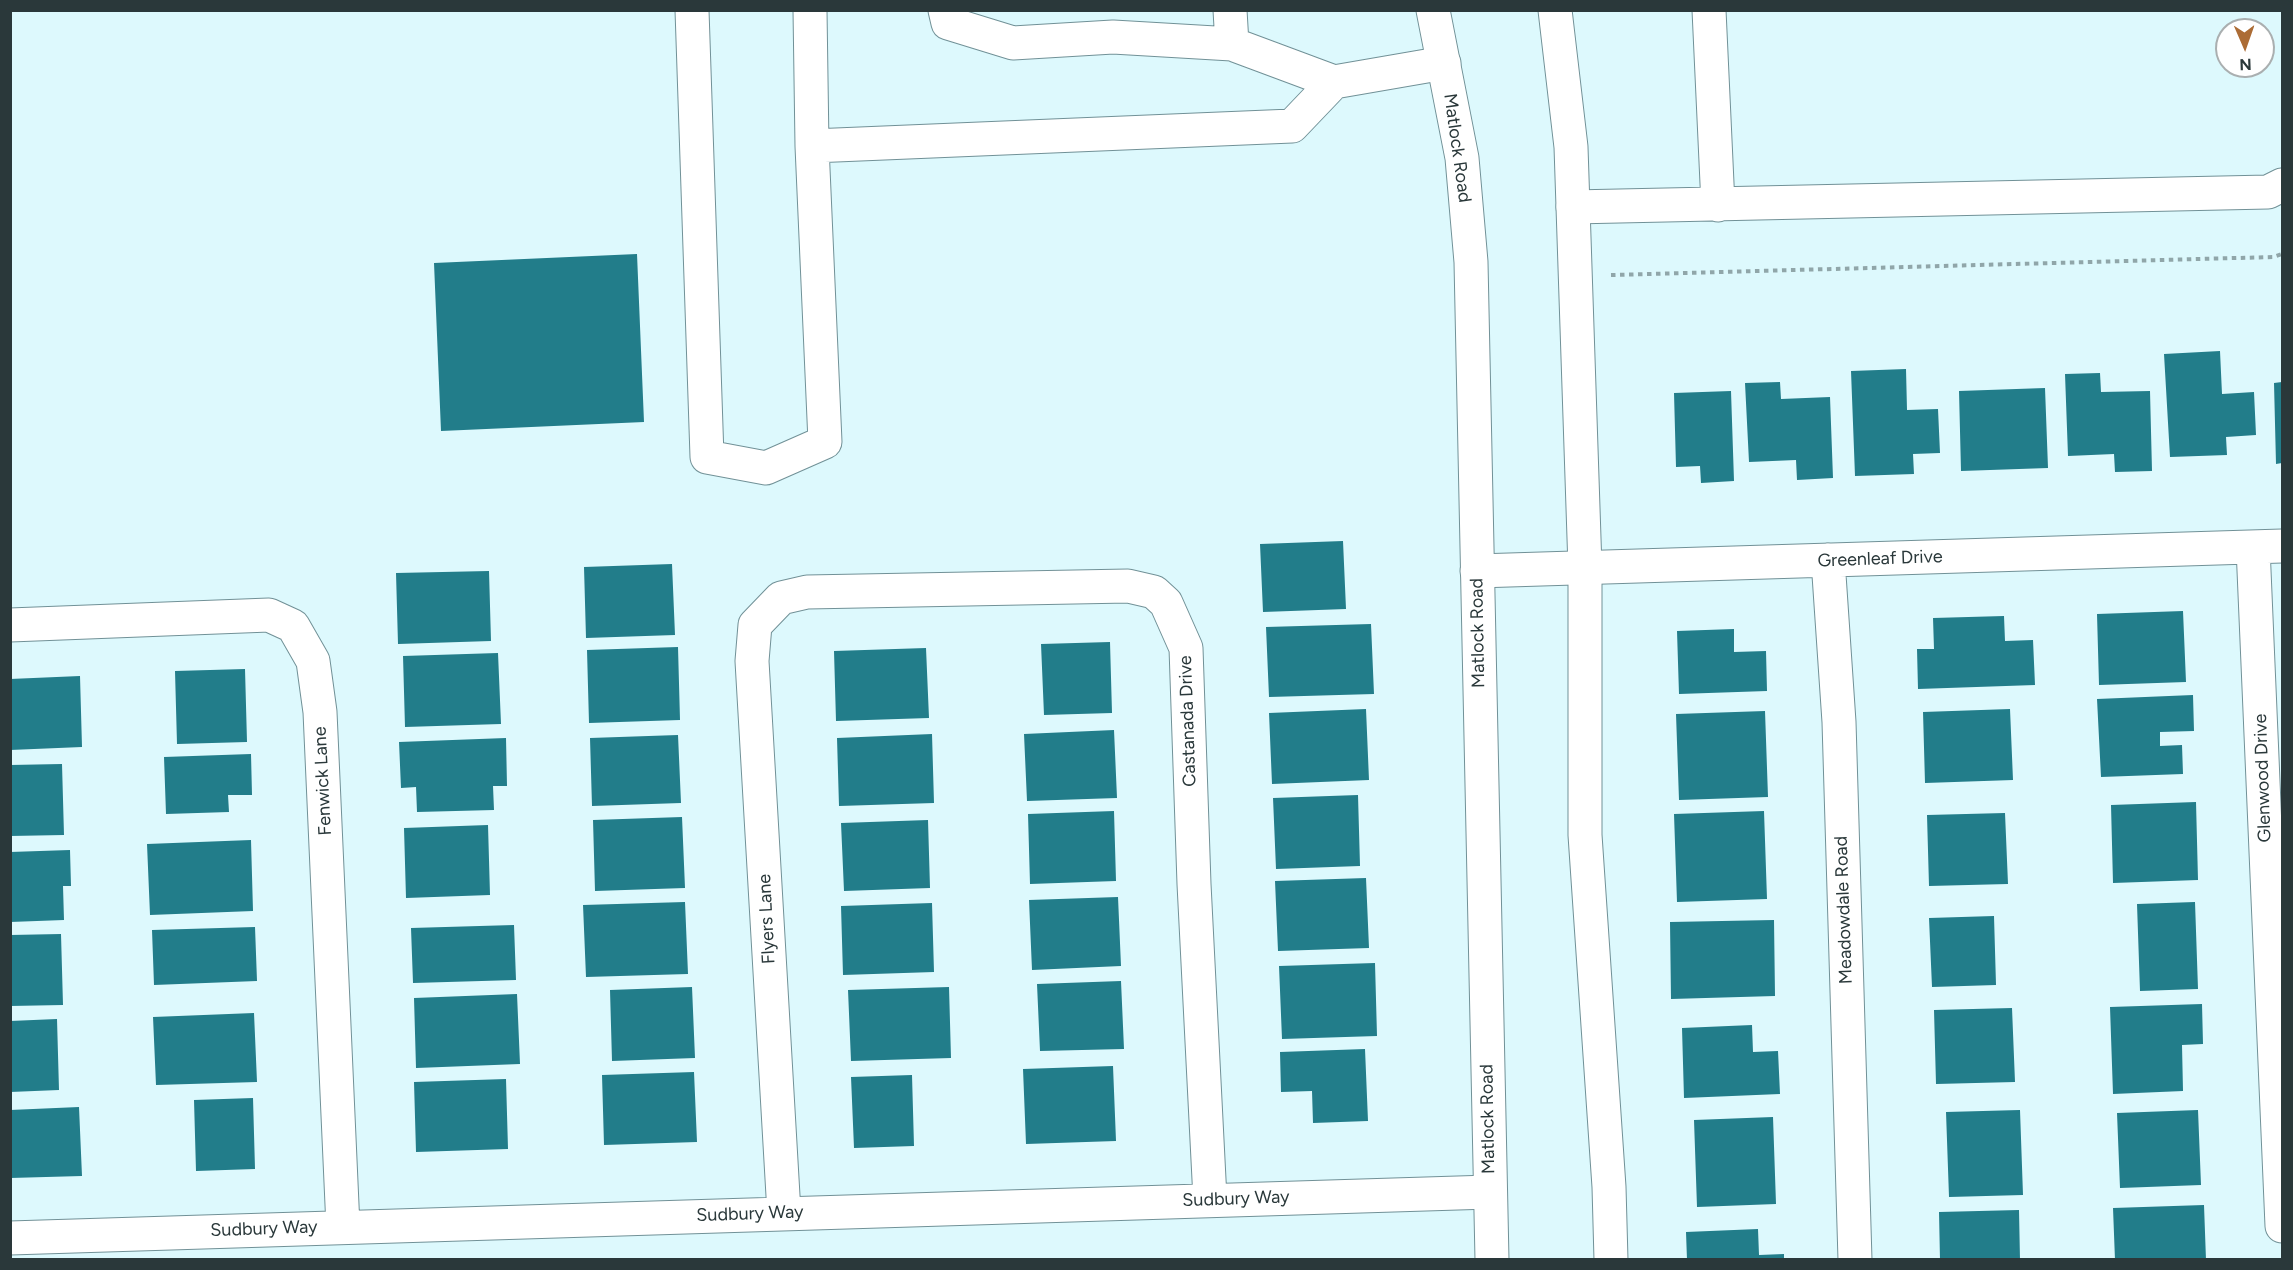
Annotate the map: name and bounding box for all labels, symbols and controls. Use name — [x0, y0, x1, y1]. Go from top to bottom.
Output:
north arrow — [2215, 18, 2275, 78]
text: N — [2239, 55, 2252, 74]
street label: Matlock Road — [1439, 92, 1475, 204]
street label: Greenleaf Drive — [1817, 546, 1943, 572]
street label: Matlock Road — [1466, 578, 1490, 688]
street label: Castanada Drive — [1175, 655, 1201, 787]
street label: Glenwood Drive — [2250, 713, 2276, 843]
street label: Fenwick Lane — [309, 726, 337, 836]
street label: Meadowdale Road — [1831, 836, 1857, 984]
street label: Flyers Lane — [754, 873, 780, 965]
street label: Matlock Road — [1476, 1064, 1500, 1174]
street label: Sudbury Way — [1182, 1186, 1290, 1212]
street label: Sudbury Way — [696, 1201, 804, 1227]
street label: Sudbury Way — [210, 1216, 318, 1242]

